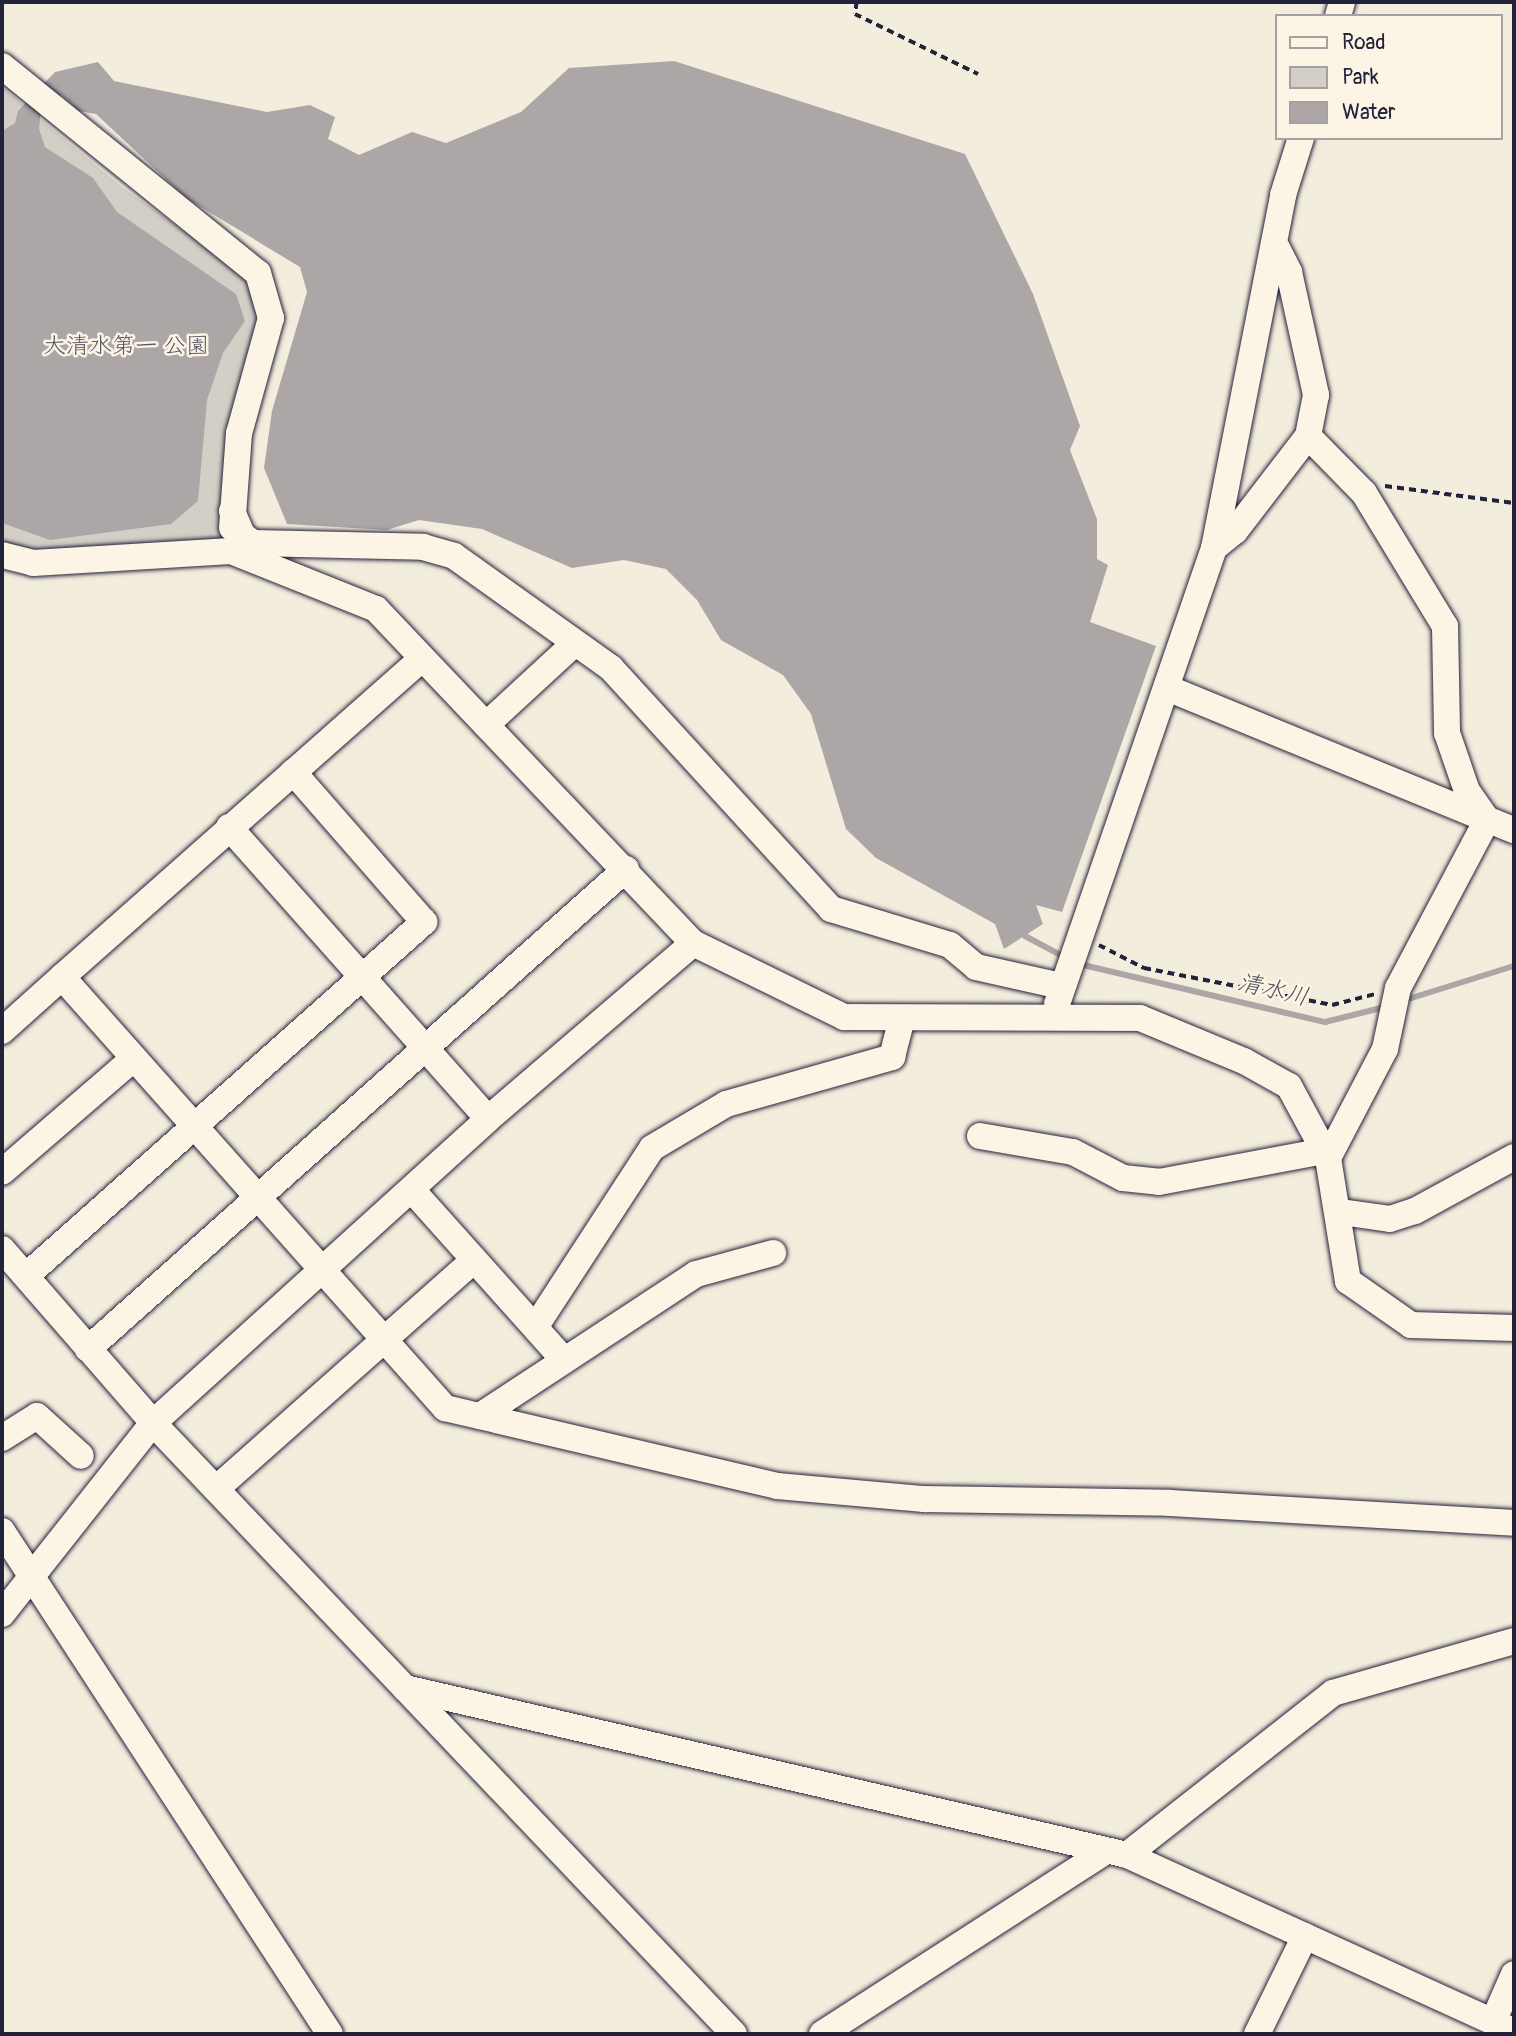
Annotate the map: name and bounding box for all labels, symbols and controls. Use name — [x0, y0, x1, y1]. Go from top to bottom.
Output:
legend — [1274, 14, 1502, 140]
text: Road — [1342, 29, 1386, 56]
text: Park — [1342, 64, 1379, 91]
text: Water — [1342, 99, 1395, 126]
park label: 大清水第一 公園 — [43, 332, 209, 360]
water label: 清水川 — [1235, 968, 1311, 1012]

